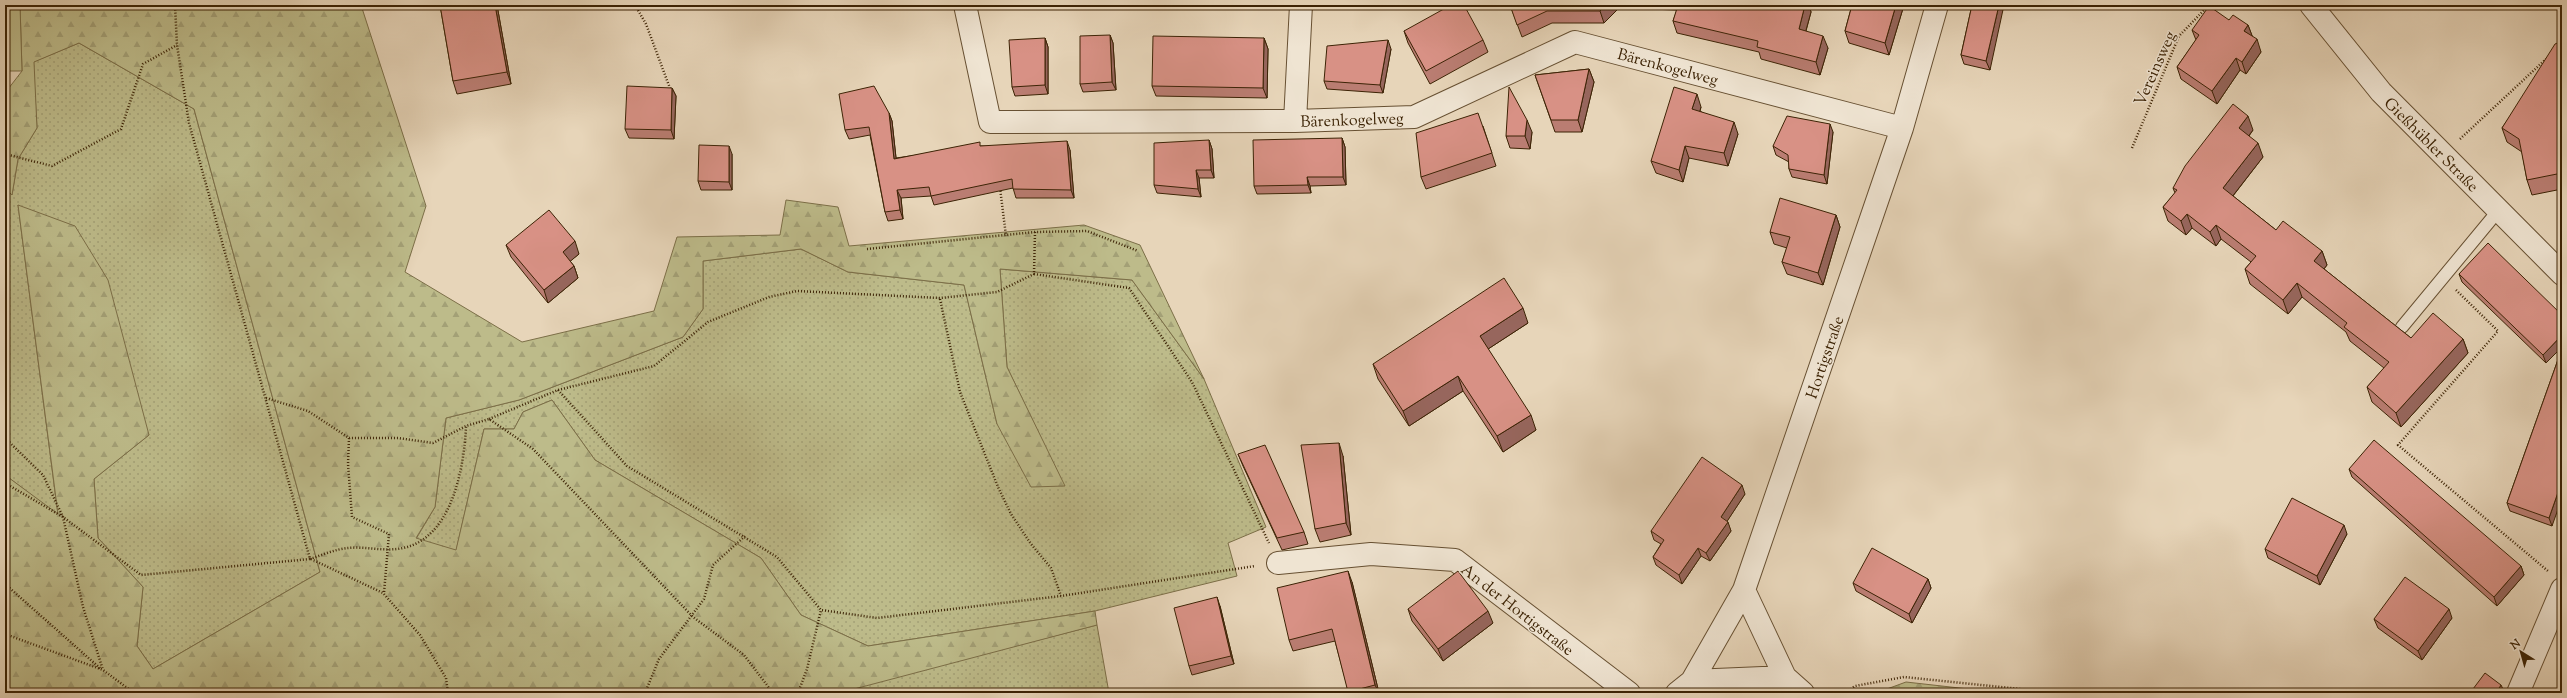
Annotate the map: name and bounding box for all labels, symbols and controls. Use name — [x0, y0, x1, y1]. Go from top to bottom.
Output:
street label: Vereinsweg — [2130, 28, 2183, 110]
street label: Bärenkogelweg — [1614, 44, 1720, 93]
street label: Gießhübler Straße — [2378, 93, 2483, 198]
street label: Bärenkogelweg — [1300, 108, 1404, 135]
street label: Hortigstraße — [1801, 313, 1851, 402]
street label: An der Hortigstraße — [1455, 559, 1578, 662]
north arrow — [2501, 632, 2541, 672]
text: N — [2506, 636, 2524, 654]

